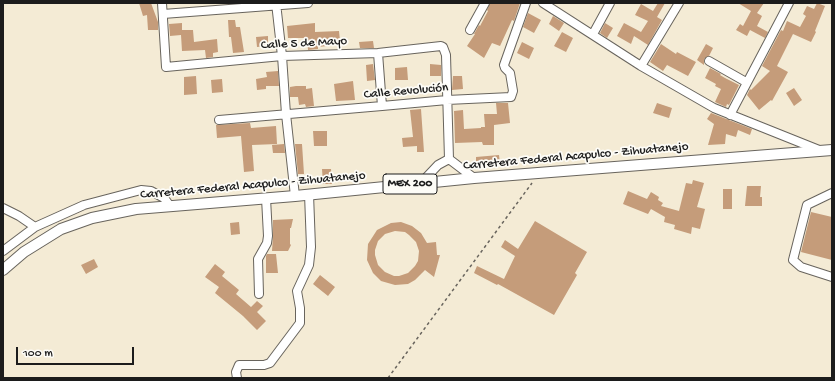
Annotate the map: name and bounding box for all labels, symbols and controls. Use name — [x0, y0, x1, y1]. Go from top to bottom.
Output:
street label: Calle 5 de Mayo — [260, 34, 348, 54]
street label: Calle Revolución — [363, 81, 449, 103]
street label: Carretera Federal Acapulco - Zihuatanejo — [463, 139, 689, 175]
street label: Carretera Federal Acapulco - Zihuatanejo — [140, 168, 366, 204]
road number: MEX 200 — [383, 174, 437, 194]
scale bar — [18, 339, 136, 365]
text: 100 m — [23, 347, 53, 361]

